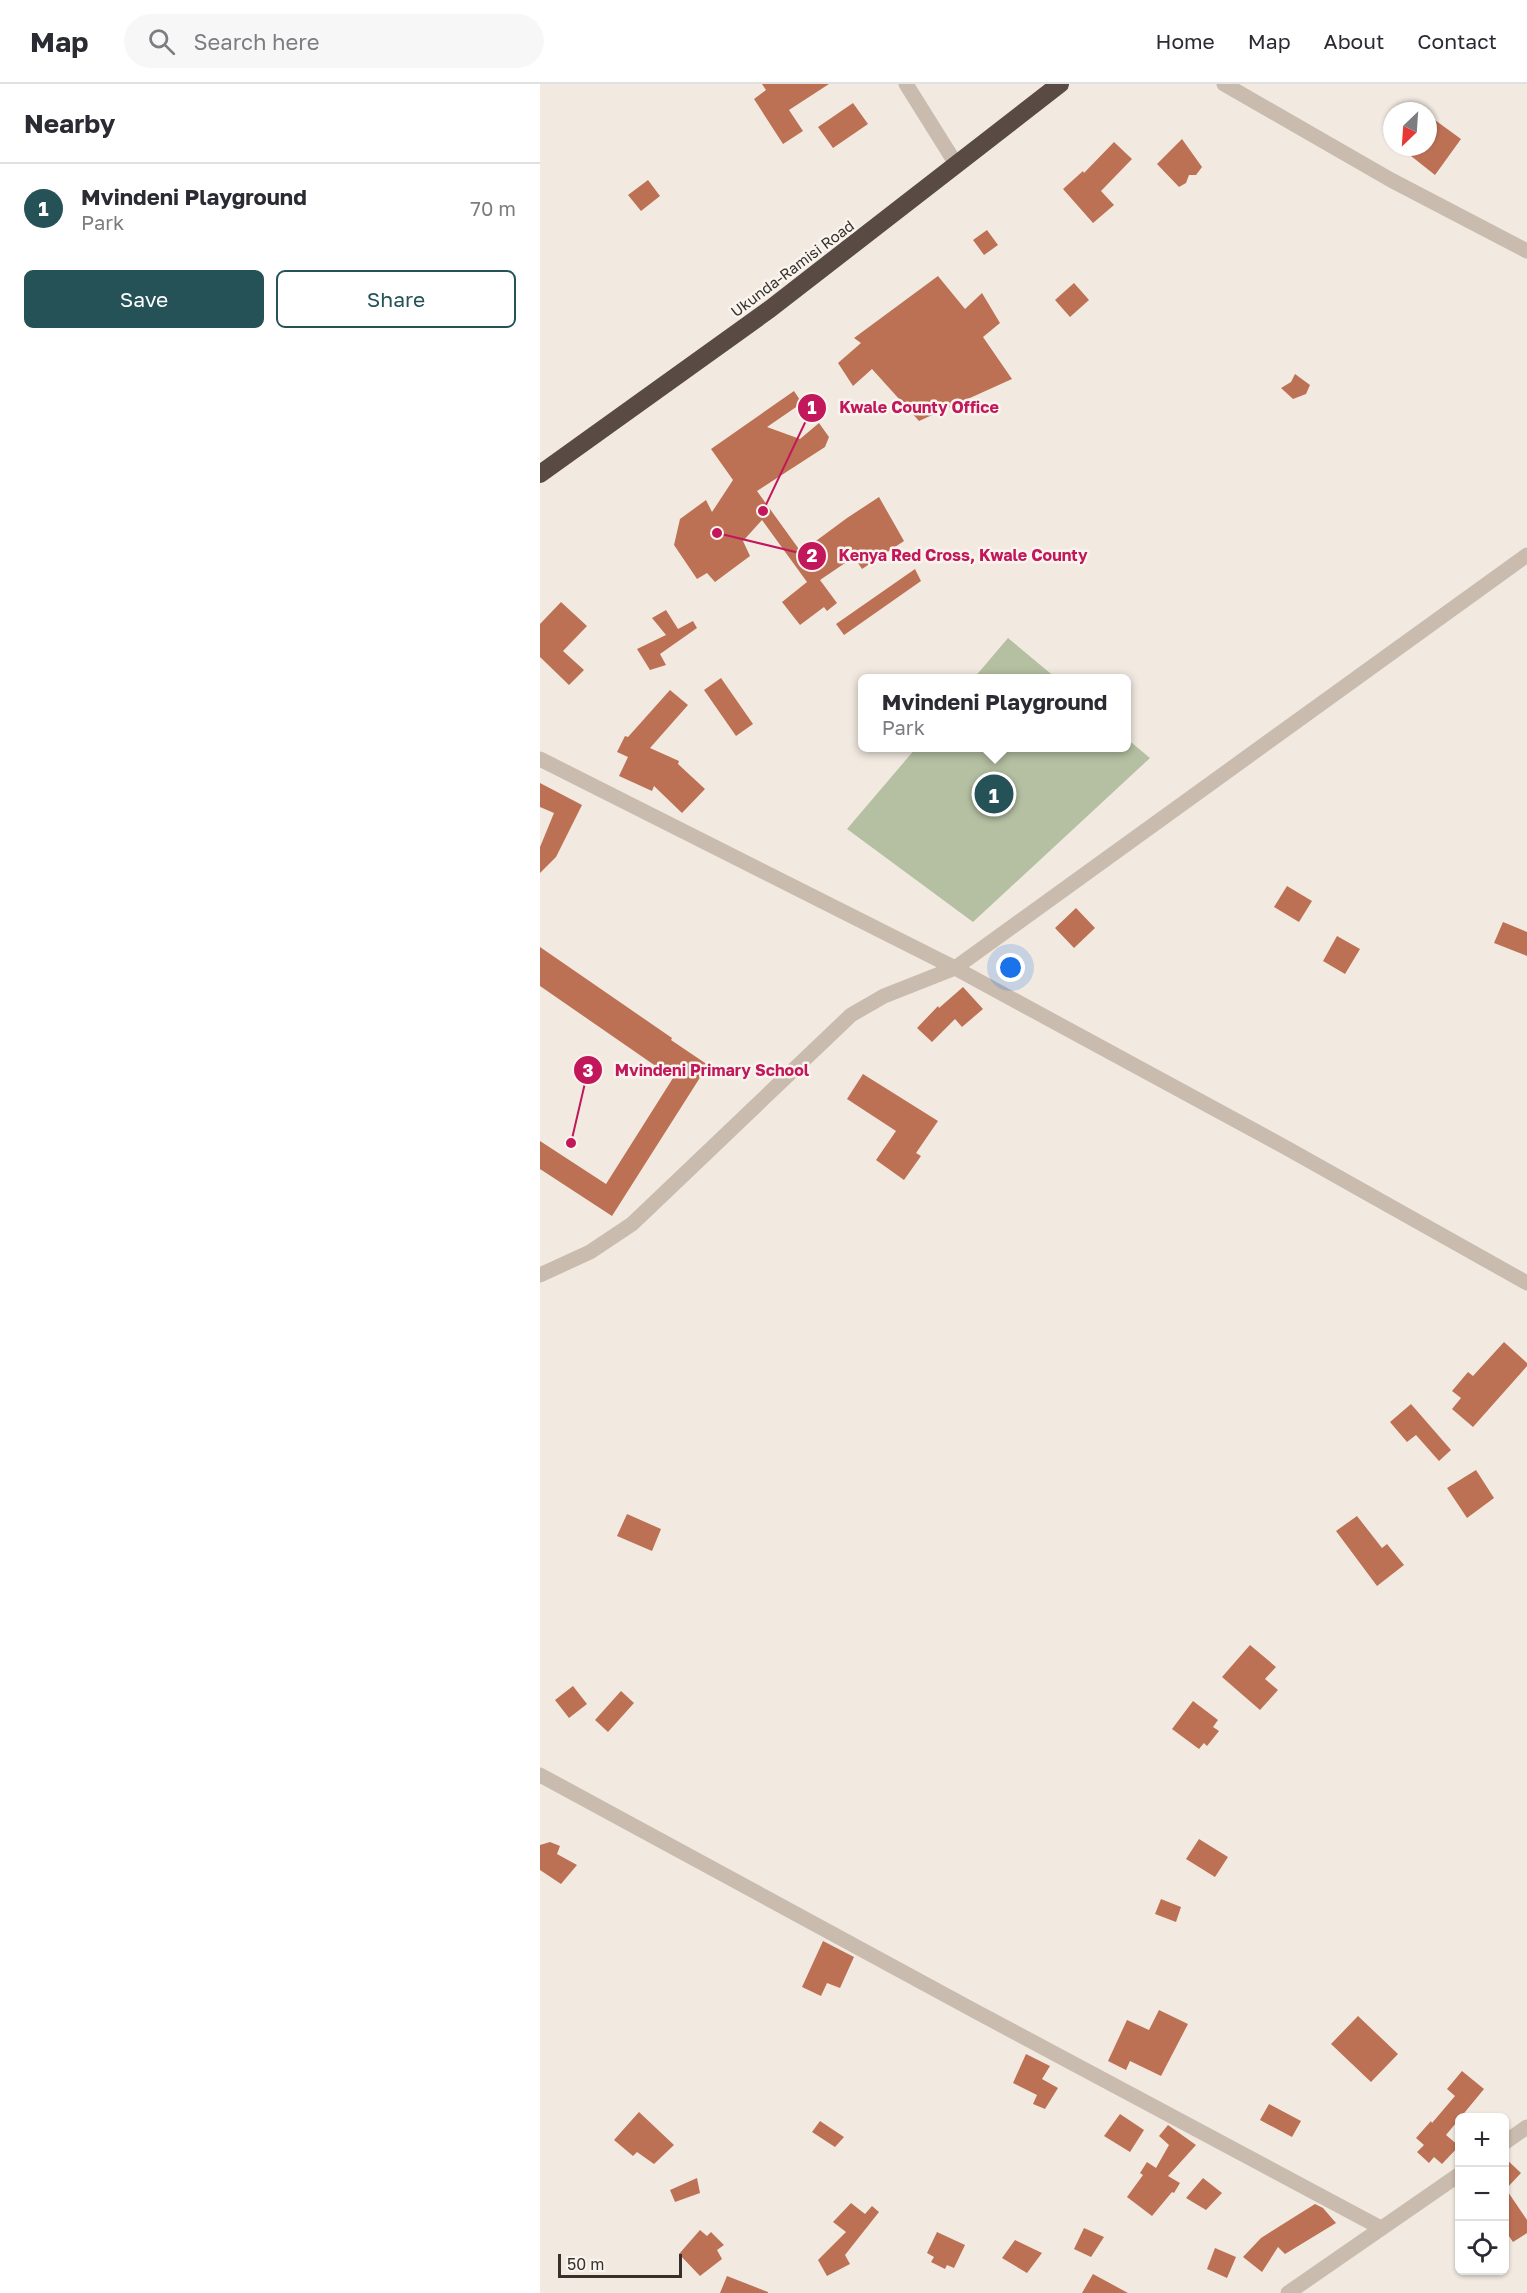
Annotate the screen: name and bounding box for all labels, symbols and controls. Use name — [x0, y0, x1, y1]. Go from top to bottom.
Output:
search box — [124, 14, 544, 68]
text: Map — [30, 25, 88, 58]
icon: search — [145, 25, 178, 58]
text: Search here — [193, 28, 319, 55]
text: Home — [1155, 28, 1215, 54]
text: Map — [1248, 28, 1291, 54]
text: About — [1324, 28, 1384, 54]
text: Contact — [1417, 28, 1497, 54]
north arrow — [1383, 102, 1437, 156]
text: Nearby — [24, 108, 115, 139]
text: Mvindeni Playground — [81, 183, 307, 210]
text: 1 — [38, 196, 49, 220]
text: 70 m — [470, 196, 516, 220]
text: Park — [81, 210, 124, 234]
street label: Ukunda-Ramisi Road — [727, 216, 857, 320]
button: Save — [24, 270, 264, 328]
button: Share — [276, 270, 516, 328]
callout: Kwale County Office — [797, 391, 1011, 425]
text: 1 — [807, 396, 817, 418]
text: Kwale County Office — [839, 397, 999, 417]
callout: Kenya Red Cross, Kwale County — [797, 539, 1100, 573]
text: 2 — [807, 544, 818, 566]
text: Kenya Red Cross, Kwale County — [838, 545, 1088, 565]
popup — [858, 674, 1131, 752]
text: Mvindeni Playground — [882, 688, 1107, 715]
text: Park — [882, 715, 925, 739]
pin: 1 — [974, 772, 1014, 816]
your location — [996, 953, 1025, 982]
callout: Mvindeni Primary School — [573, 1053, 821, 1087]
text: 3 — [583, 1059, 594, 1081]
text: Mvindeni Primary School — [615, 1060, 810, 1080]
map controls — [1455, 2113, 1509, 2275]
button: + — [1455, 2113, 1509, 2167]
button: − — [1455, 2167, 1509, 2221]
button: locate — [1455, 2221, 1509, 2275]
scale bar — [558, 2251, 682, 2278]
text: 50 m — [567, 2254, 604, 2274]

